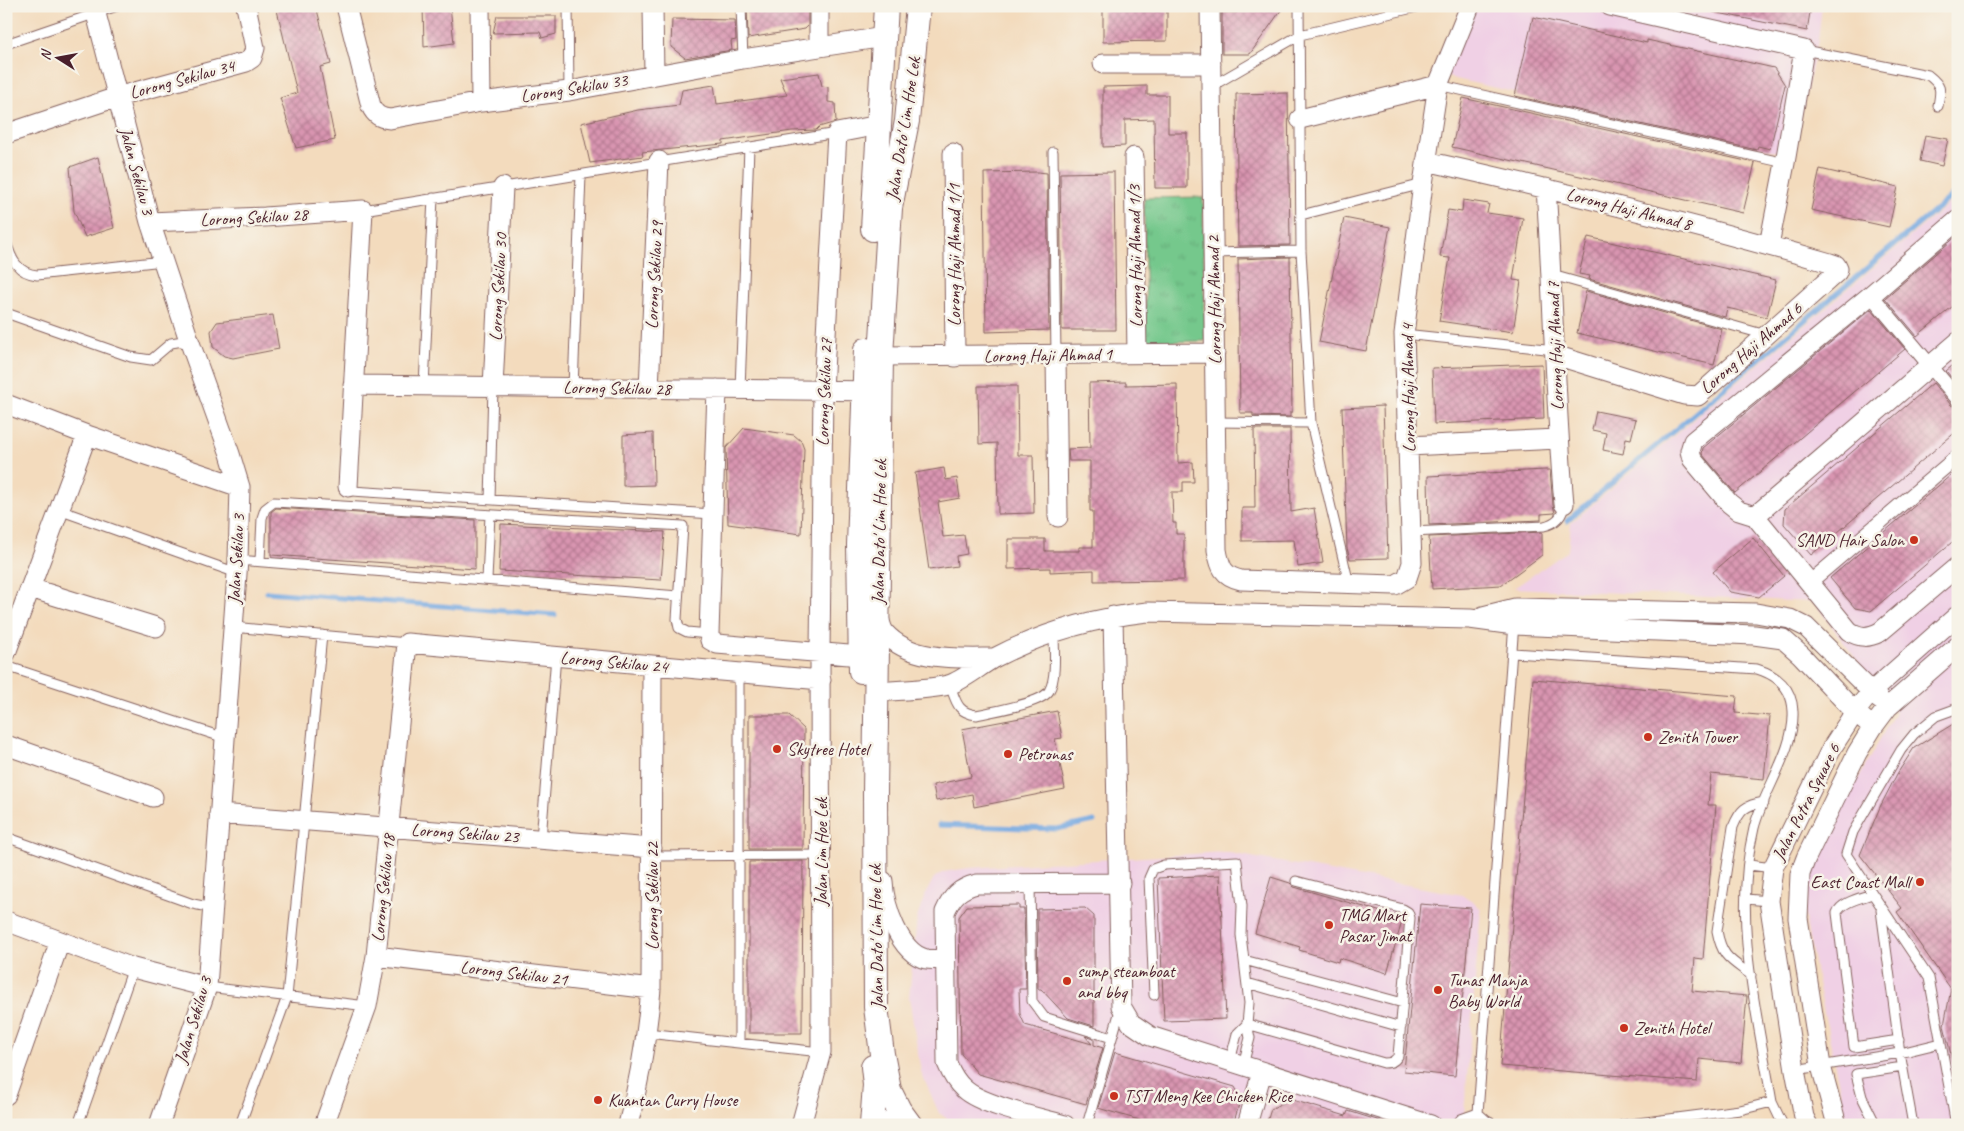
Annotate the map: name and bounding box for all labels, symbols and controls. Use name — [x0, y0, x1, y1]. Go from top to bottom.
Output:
north arrow — [32, 32, 82, 82]
text: N — [37, 47, 55, 61]
street label: Lorong Sekilau 34 — [127, 54, 239, 104]
street label: Jalan Dato' Lim Hoe Lek — [881, 54, 925, 203]
street label: Lorong Sekilau 33 — [519, 68, 631, 107]
street label: Jalan Sekilau 3 — [114, 124, 160, 219]
street label: Lorong Haji Ahmad 1/1 — [943, 183, 965, 326]
street label: Lorong Haji Ahmad 1/3 — [1123, 183, 1147, 328]
street label: Lorong Haji Ahmad 8 — [1564, 183, 1696, 236]
street label: Lorong Sekilau 28 — [200, 203, 310, 231]
street label: Lorong Sekilau 29 — [640, 219, 668, 329]
street label: Lorong Sekilau 30 — [484, 231, 512, 341]
street label: Lorong Haji Ahmad 2 — [1202, 234, 1226, 365]
street label: Lorong Haji Ahmad 7 — [1542, 280, 1568, 411]
street label: Lorong Haji Ahmad 6 — [1695, 297, 1807, 399]
street label: Lorong Haji Ahmad 4 — [1396, 322, 1420, 453]
street label: Lorong Sekilau 27 — [811, 337, 837, 446]
street label: Lorong Haji Ahmad 1 — [983, 343, 1113, 367]
street label: Lorong Sekilau 28 — [563, 376, 673, 400]
street label: Jalan Dato' Lim Hoe Lek — [867, 458, 891, 606]
street label: Jalan Sekilau 3 — [223, 512, 249, 605]
place label: SAND Hair Salon — [1796, 529, 1905, 551]
marker: SAND Hair Salon — [1908, 534, 1920, 546]
street label: Lorong Sekilau 24 — [559, 646, 671, 678]
place label: Zenith Tower — [1658, 726, 1739, 748]
marker: Zenith Tower — [1642, 731, 1654, 743]
place label: Skytree Hotel — [787, 738, 871, 760]
street label: Jalan Putra Square 6 — [1767, 739, 1845, 865]
marker: Skytree Hotel — [771, 743, 783, 755]
place label: Petronas — [1018, 743, 1074, 765]
marker: Petronas — [1002, 748, 1014, 760]
street label: Jalan Lim Hoe Lek — [810, 796, 832, 907]
street label: Lorong Sekilau 23 — [410, 818, 521, 848]
street label: Lorong Sekilau 18 — [366, 831, 400, 943]
street label: Lorong Sekilau 22 — [641, 840, 663, 950]
street label: Jalan Dato' Lim Hoe Lek — [864, 863, 888, 1011]
place label: East Coast Mall — [1811, 871, 1913, 893]
marker: East Coast Mall — [1914, 876, 1926, 888]
place label: TMG Mart Pasar Jimat — [1339, 904, 1414, 947]
marker: TMG Mart Pasar Jimat — [1323, 919, 1335, 931]
street label: Lorong Sekilau 21 — [459, 956, 570, 991]
place label: sump steamboat and bbq — [1077, 960, 1177, 1003]
place label: Tunas Manja Baby World — [1448, 969, 1528, 1012]
street label: Jalan Sekilau 3 — [169, 972, 217, 1067]
marker: sump steamboat and bbq — [1061, 975, 1073, 987]
marker: Tunas Manja Baby World — [1432, 984, 1444, 996]
place label: Zenith Hotel — [1634, 1017, 1713, 1039]
marker: Zenith Hotel — [1618, 1022, 1630, 1034]
place label: TST Meng Kee Chicken Rice — [1124, 1085, 1293, 1107]
place label: Kuantan Curry House — [608, 1089, 738, 1111]
marker: TST Meng Kee Chicken Rice — [1108, 1090, 1120, 1102]
marker: Kuantan Curry House — [592, 1094, 604, 1106]

